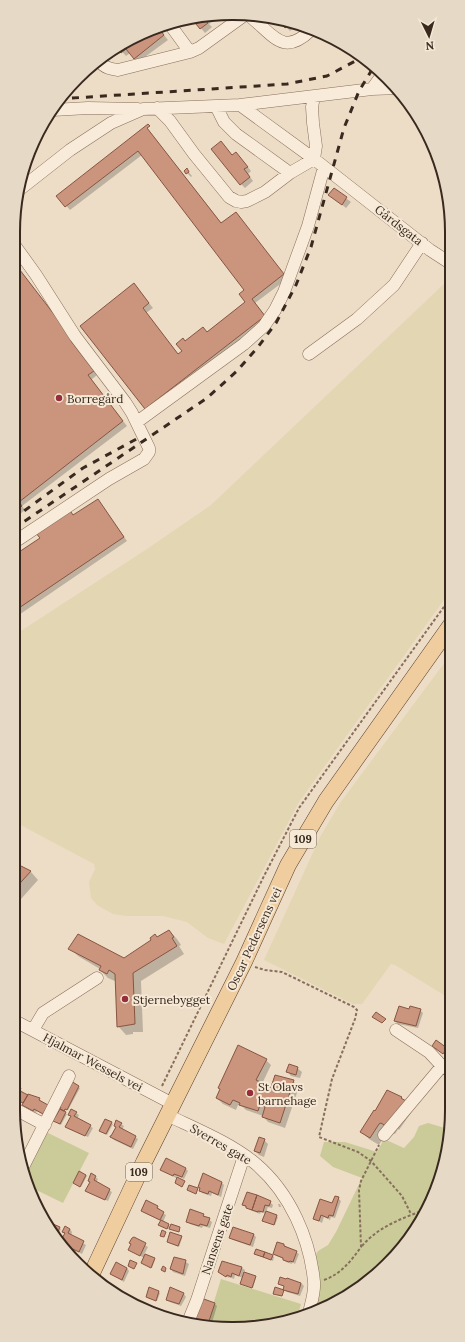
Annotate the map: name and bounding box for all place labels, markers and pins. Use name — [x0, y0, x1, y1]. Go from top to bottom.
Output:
place label: Borregård — [67, 391, 123, 406]
marker: Borregård — [54, 393, 64, 403]
place label: Stjernebygget — [133, 992, 211, 1007]
marker: Stjernebygget — [120, 994, 130, 1004]
place label: St Olavs barnehage — [258, 1079, 317, 1108]
marker: St Olavs barnehage — [245, 1088, 255, 1098]

